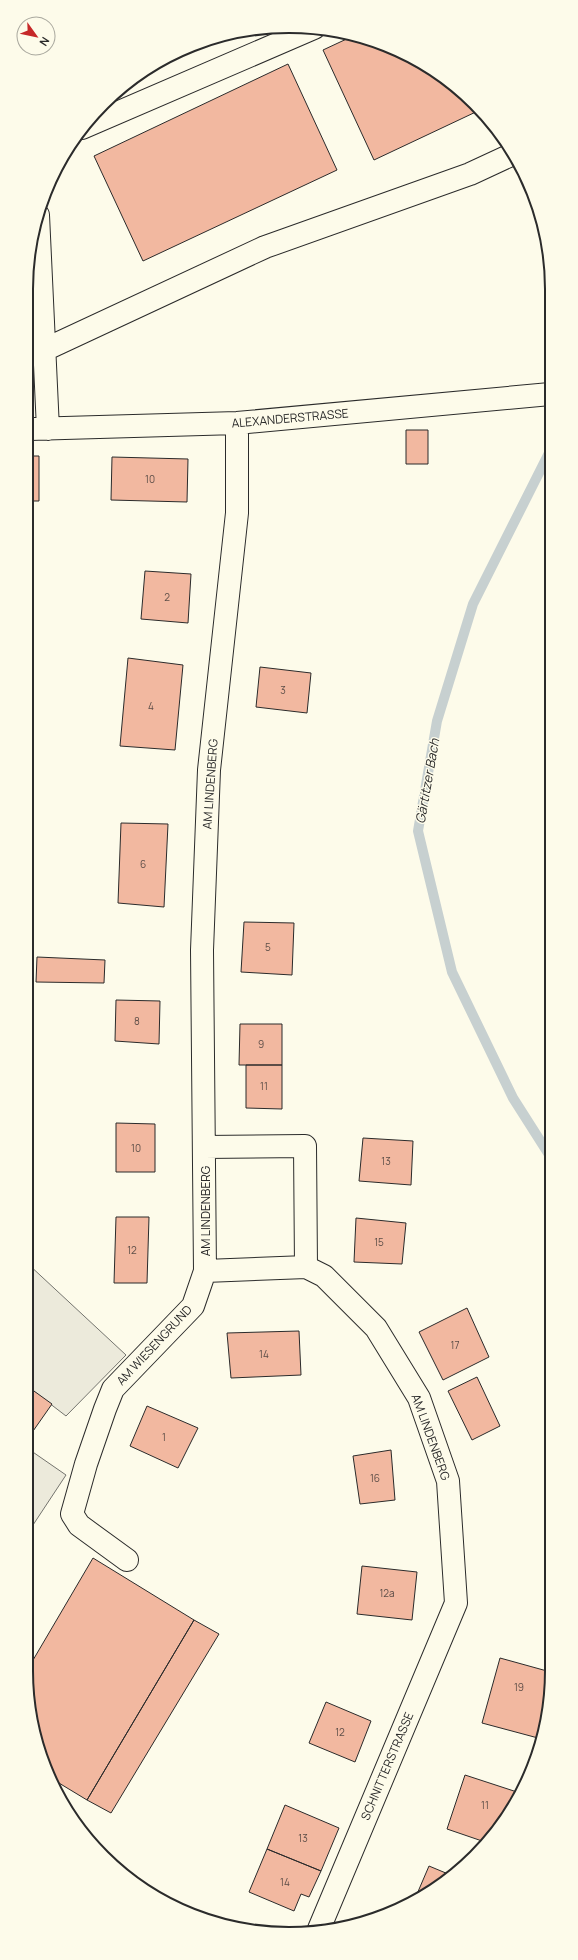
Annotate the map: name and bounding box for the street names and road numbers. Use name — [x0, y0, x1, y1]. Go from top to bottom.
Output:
street label: ALEXANDERSTRASSE — [231, 404, 349, 432]
street label: AM LINDENBERG — [198, 738, 222, 830]
street label: AM LINDENBERG — [197, 1165, 214, 1256]
street label: AM WIESENGRUND — [112, 1301, 196, 1389]
street label: AM LINDENBERG — [408, 1392, 455, 1483]
street label: SCHNITTERSTRASSE — [357, 1709, 418, 1823]

